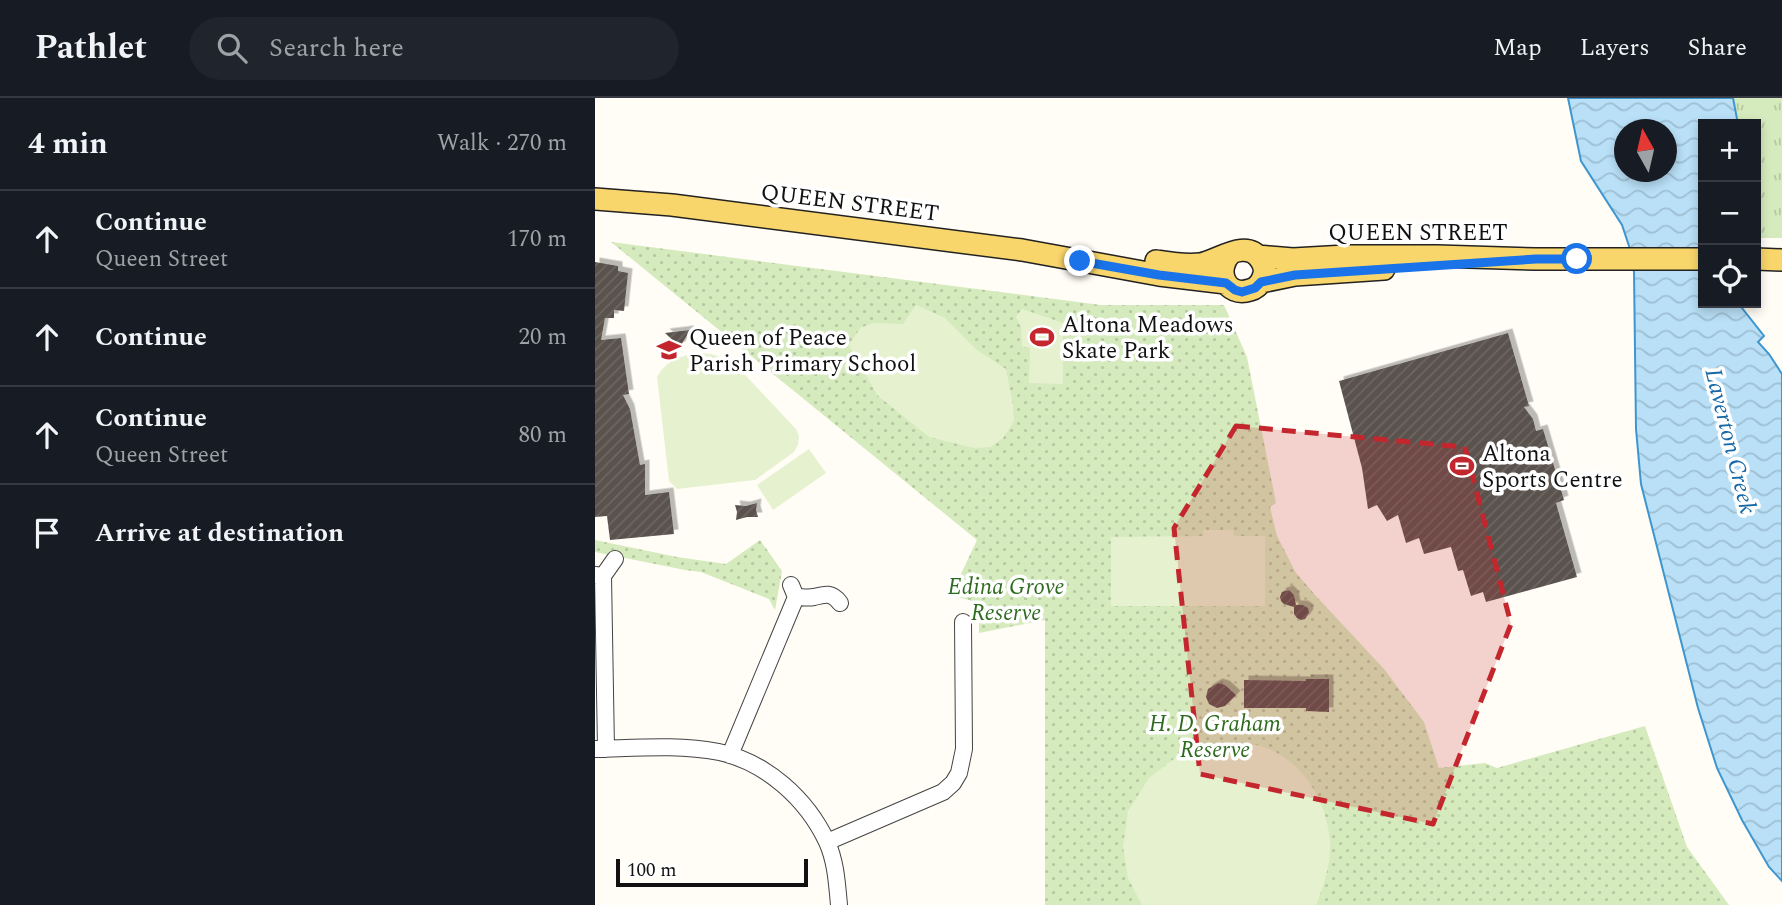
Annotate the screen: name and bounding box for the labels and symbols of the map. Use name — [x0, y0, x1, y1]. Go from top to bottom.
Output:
north arrow — [1614, 119, 1677, 182]
street label: QUEEN STREET — [759, 175, 941, 232]
street label: QUEEN STREET — [1328, 216, 1508, 251]
route start — [1561, 243, 1592, 274]
route end — [1064, 245, 1095, 276]
place label: Altona Meadows Skate Park — [1062, 308, 1234, 369]
place label: Queen of Peace Parish Primary School — [689, 321, 916, 382]
sports icon: Altona Meadows Skate Park — [1028, 323, 1056, 351]
school or university icon: Queen of Peace Parish Primary School — [655, 336, 683, 364]
water label: Laverton Creek — [1695, 364, 1766, 518]
place label: Altona Sports Centre — [1482, 437, 1623, 498]
sports icon: Altona Sports Centre — [1448, 452, 1476, 480]
park label: Edina Grove Reserve — [947, 570, 1065, 631]
park label: H. D. Graham Reserve — [1149, 707, 1281, 768]
scale bar — [616, 856, 809, 888]

